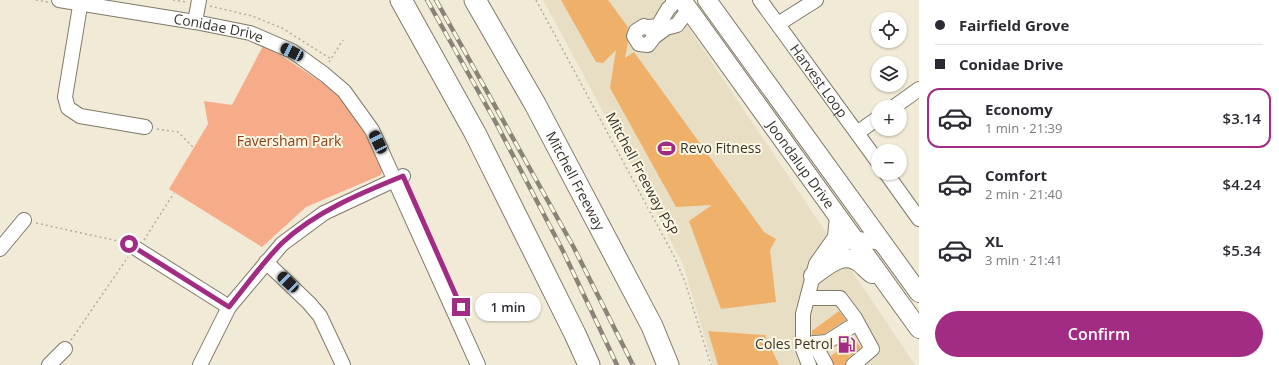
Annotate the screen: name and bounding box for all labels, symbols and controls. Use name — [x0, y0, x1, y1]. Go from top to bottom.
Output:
street label: Conidae Drive — [172, 9, 267, 47]
map controls — [871, 12, 907, 180]
button: locate — [871, 12, 907, 48]
text: Fairfield Grove — [959, 15, 1069, 35]
street label: Harvest Loop — [786, 40, 853, 121]
car — [279, 41, 305, 63]
text: Conidae Drive — [959, 54, 1063, 74]
button: layers — [871, 56, 907, 92]
text: Economy — [985, 99, 1053, 119]
button: + — [871, 100, 907, 136]
icon: car — [937, 100, 973, 136]
text: $3.14 — [1223, 108, 1261, 128]
street label: Mitchell Freeway PSP — [602, 109, 683, 239]
street label: Joondalup Drive — [762, 115, 839, 212]
text: 1 min · 21:39 — [985, 119, 1062, 137]
street label: Mitchell Freeway — [542, 128, 610, 234]
car — [367, 129, 389, 155]
park label: Faversham Park — [237, 131, 342, 150]
sports icon: Revo Fitness — [657, 138, 677, 158]
place label: Revo Fitness — [680, 138, 761, 157]
button: − — [871, 144, 907, 180]
text: Comfort — [985, 165, 1047, 185]
icon: car — [937, 166, 973, 202]
text: $4.24 — [1223, 174, 1261, 194]
text: 2 min · 21:40 — [985, 185, 1062, 203]
text: XL — [985, 231, 1003, 251]
icon: car — [937, 232, 973, 268]
route start — [120, 235, 138, 253]
text: $5.34 — [1223, 240, 1261, 260]
text: 3 min · 21:41 — [985, 251, 1062, 269]
car — [275, 269, 301, 295]
callout: 1 min — [475, 293, 541, 321]
route end — [452, 298, 470, 316]
text: 1 min — [490, 298, 526, 316]
button: Confirm — [935, 311, 1263, 357]
place label: Coles Petrol — [755, 334, 833, 353]
fuel station icon: Coles Petrol — [836, 334, 856, 354]

